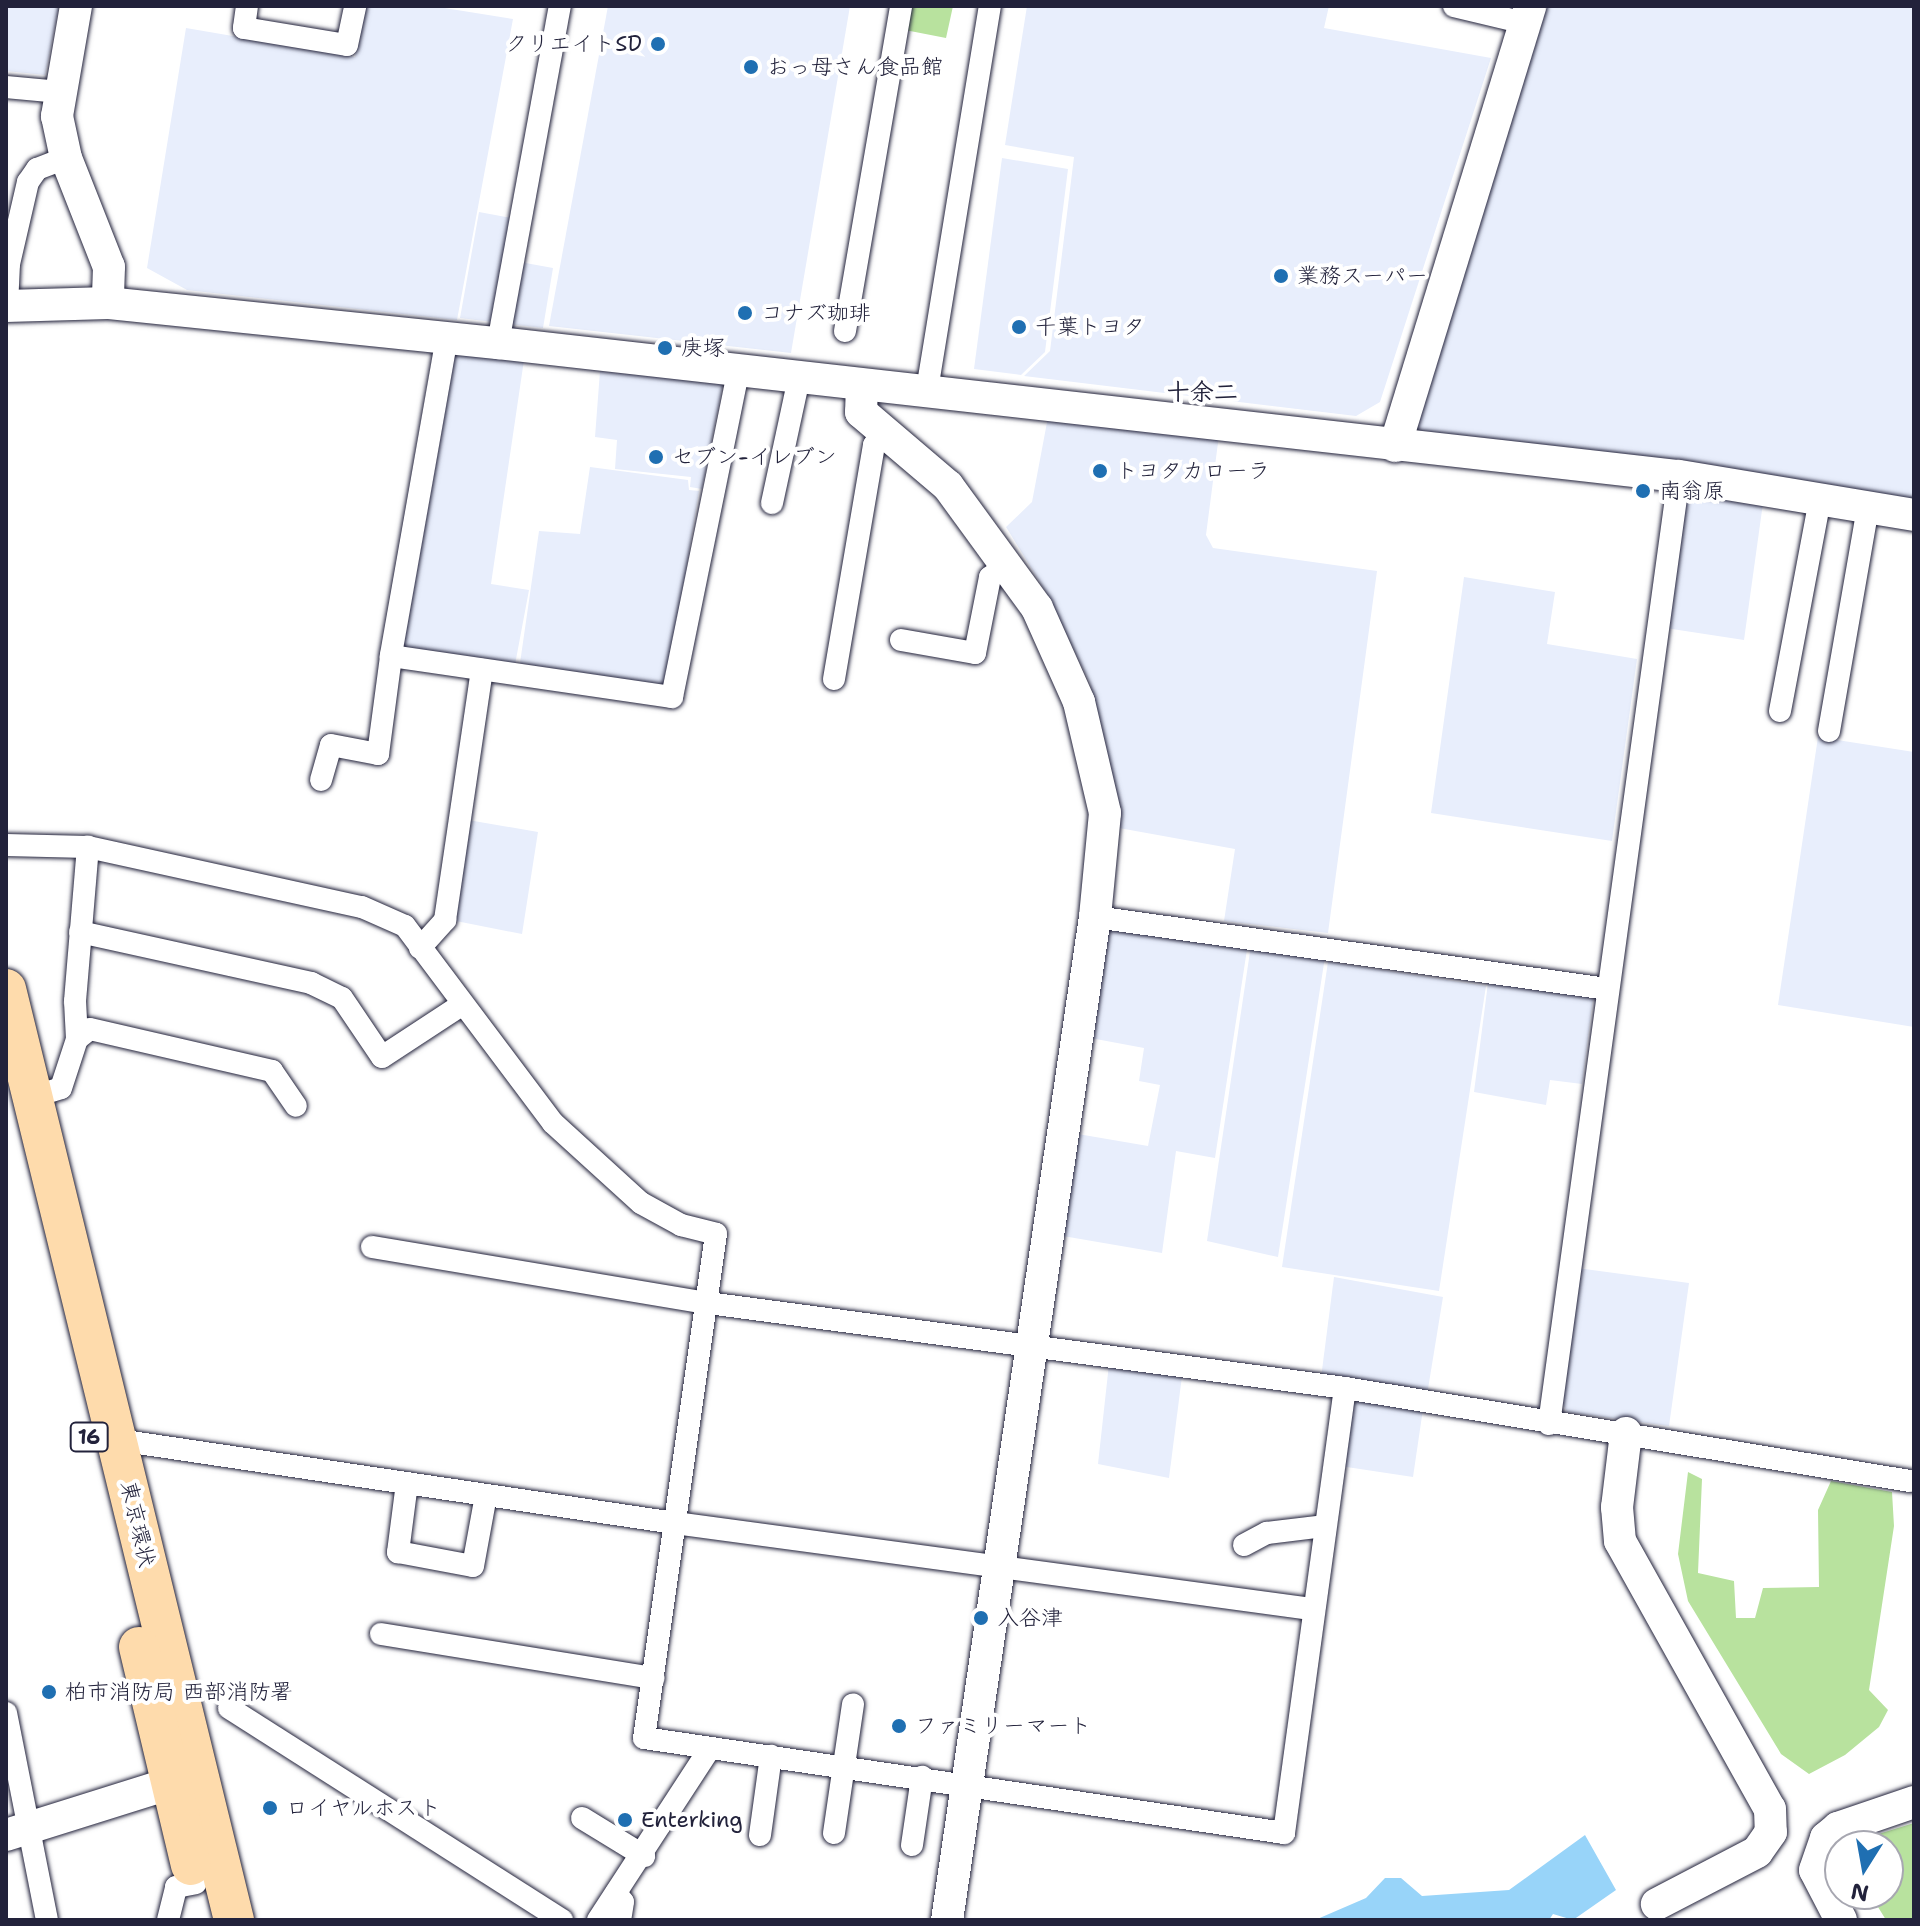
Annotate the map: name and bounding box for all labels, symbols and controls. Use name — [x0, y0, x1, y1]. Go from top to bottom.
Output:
place label: クリエイトSD — [505, 31, 642, 57]
marker: クリエイトSD — [649, 35, 667, 53]
place label: おっ母さん食品館 — [767, 54, 943, 80]
marker: おっ母さん食品館 — [742, 58, 760, 76]
place label: 業務スーパー — [1297, 263, 1428, 289]
marker: 業務スーパー — [1272, 267, 1290, 285]
place label: コナズ珈琲 — [761, 300, 871, 326]
marker: コナズ珈琲 — [736, 304, 754, 322]
place label: 千葉トヨタ — [1035, 314, 1145, 340]
marker: 千葉トヨタ — [1010, 318, 1028, 336]
place label: 庚塚 — [681, 335, 725, 361]
marker: 庚塚 — [656, 339, 674, 357]
district label: 十余二 — [1166, 379, 1238, 407]
place label: セブン-イレブン — [672, 444, 837, 470]
marker: セブン-イレブン — [647, 448, 665, 466]
place label: トヨタカローラ — [1116, 458, 1270, 484]
marker: トヨタカローラ — [1091, 462, 1109, 480]
place label: 南翁原 — [1659, 478, 1725, 504]
marker: 南翁原 — [1634, 482, 1652, 500]
road number: 16 — [69, 1421, 109, 1453]
street label: 東京環状 — [115, 1478, 161, 1570]
place label: 入谷津 — [997, 1605, 1063, 1631]
marker: 入谷津 — [972, 1609, 990, 1627]
place label: 柏市消防局 西部消防署 — [65, 1679, 293, 1705]
marker: 柏市消防局 西部消防署 — [40, 1683, 58, 1701]
place label: ファミリーマート — [915, 1713, 1091, 1739]
marker: ファミリーマート — [890, 1717, 908, 1735]
place label: ロイヤルホスト — [286, 1795, 440, 1821]
marker: ロイヤルホスト — [261, 1799, 279, 1817]
place label: Enterking — [641, 1807, 743, 1833]
marker: Enterking — [616, 1811, 634, 1829]
north arrow — [1824, 1830, 1904, 1910]
text: N — [1848, 1876, 1871, 1908]

